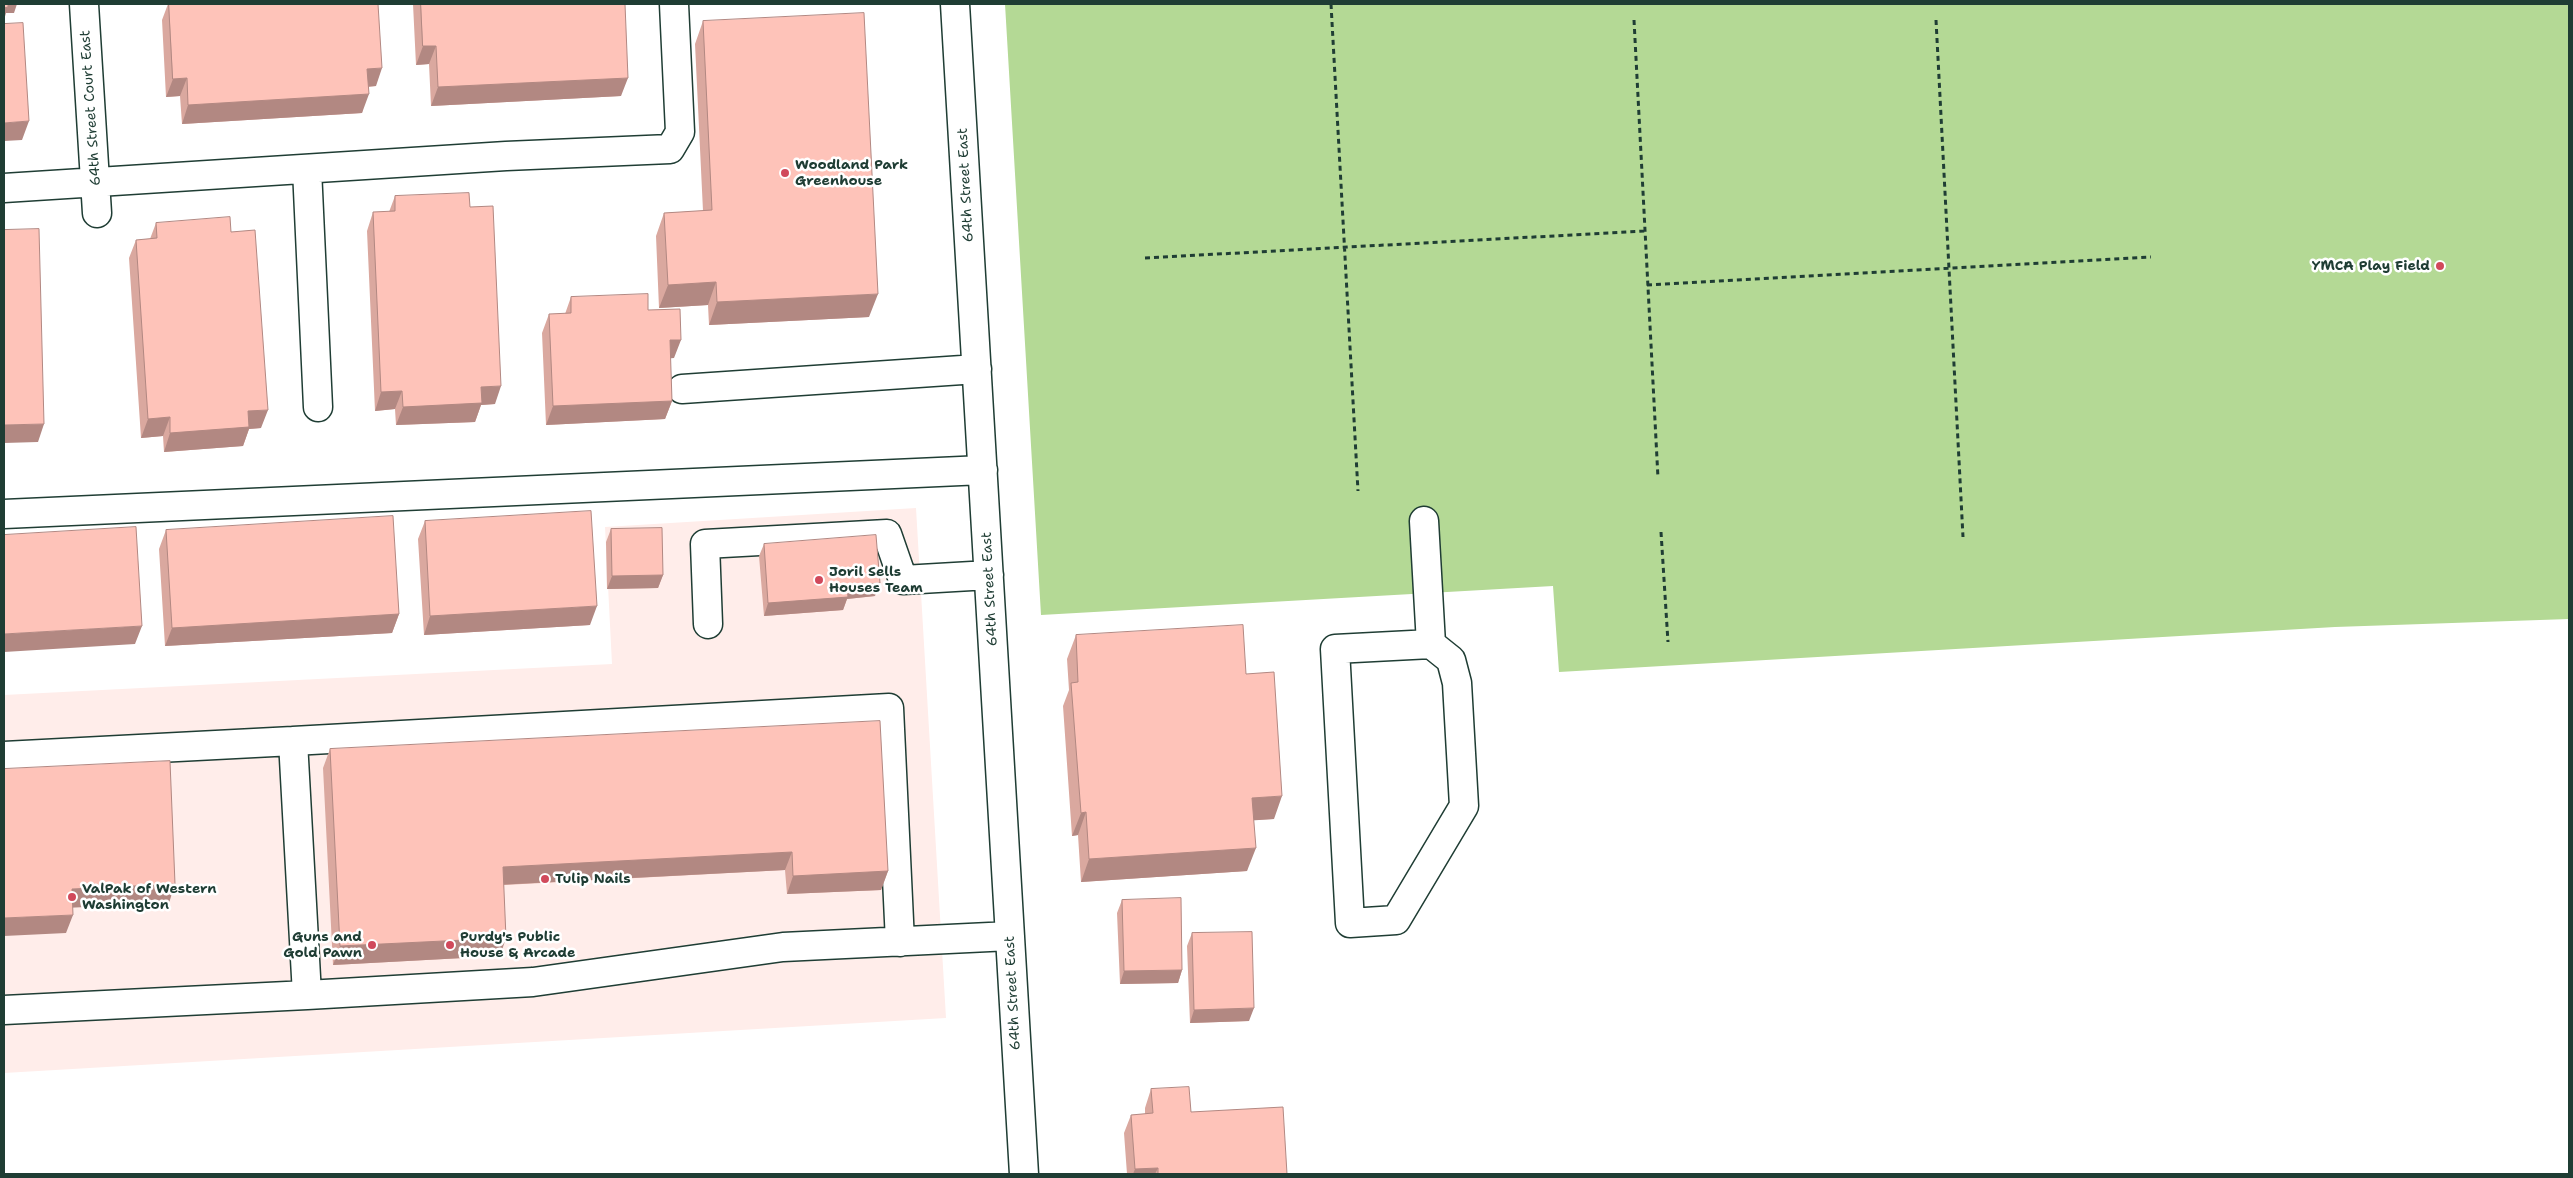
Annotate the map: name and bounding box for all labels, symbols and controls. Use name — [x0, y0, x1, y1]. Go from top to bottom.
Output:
street label: 64th Street Court East — [77, 30, 105, 186]
street label: 64th Street East — [955, 127, 977, 243]
place label: Woodland Park Greenhouse — [795, 157, 908, 190]
marker: Woodland Park Greenhouse — [779, 167, 791, 179]
place label: YMCA Play Field — [2312, 258, 2430, 274]
marker: YMCA Play Field — [2434, 260, 2446, 272]
street label: 64th Street East — [979, 531, 1001, 647]
place label: Joril Sells Houses Team — [829, 564, 923, 596]
marker: Joril Sells Houses Team — [813, 574, 825, 586]
place label: Tulip Nails — [555, 871, 631, 887]
marker: Tulip Nails — [539, 873, 551, 885]
place label: ValPak of Western Washington — [82, 881, 217, 914]
marker: ValPak of Western Washington — [66, 891, 78, 903]
place label: Guns and Gold Pawn — [283, 929, 362, 962]
place label: Purdy's Public House & Arcade — [460, 929, 575, 962]
street label: 64th Street East — [1002, 935, 1024, 1051]
marker: Guns and Gold Pawn — [366, 939, 378, 951]
marker: Purdy's Public House & Arcade — [444, 939, 456, 951]

